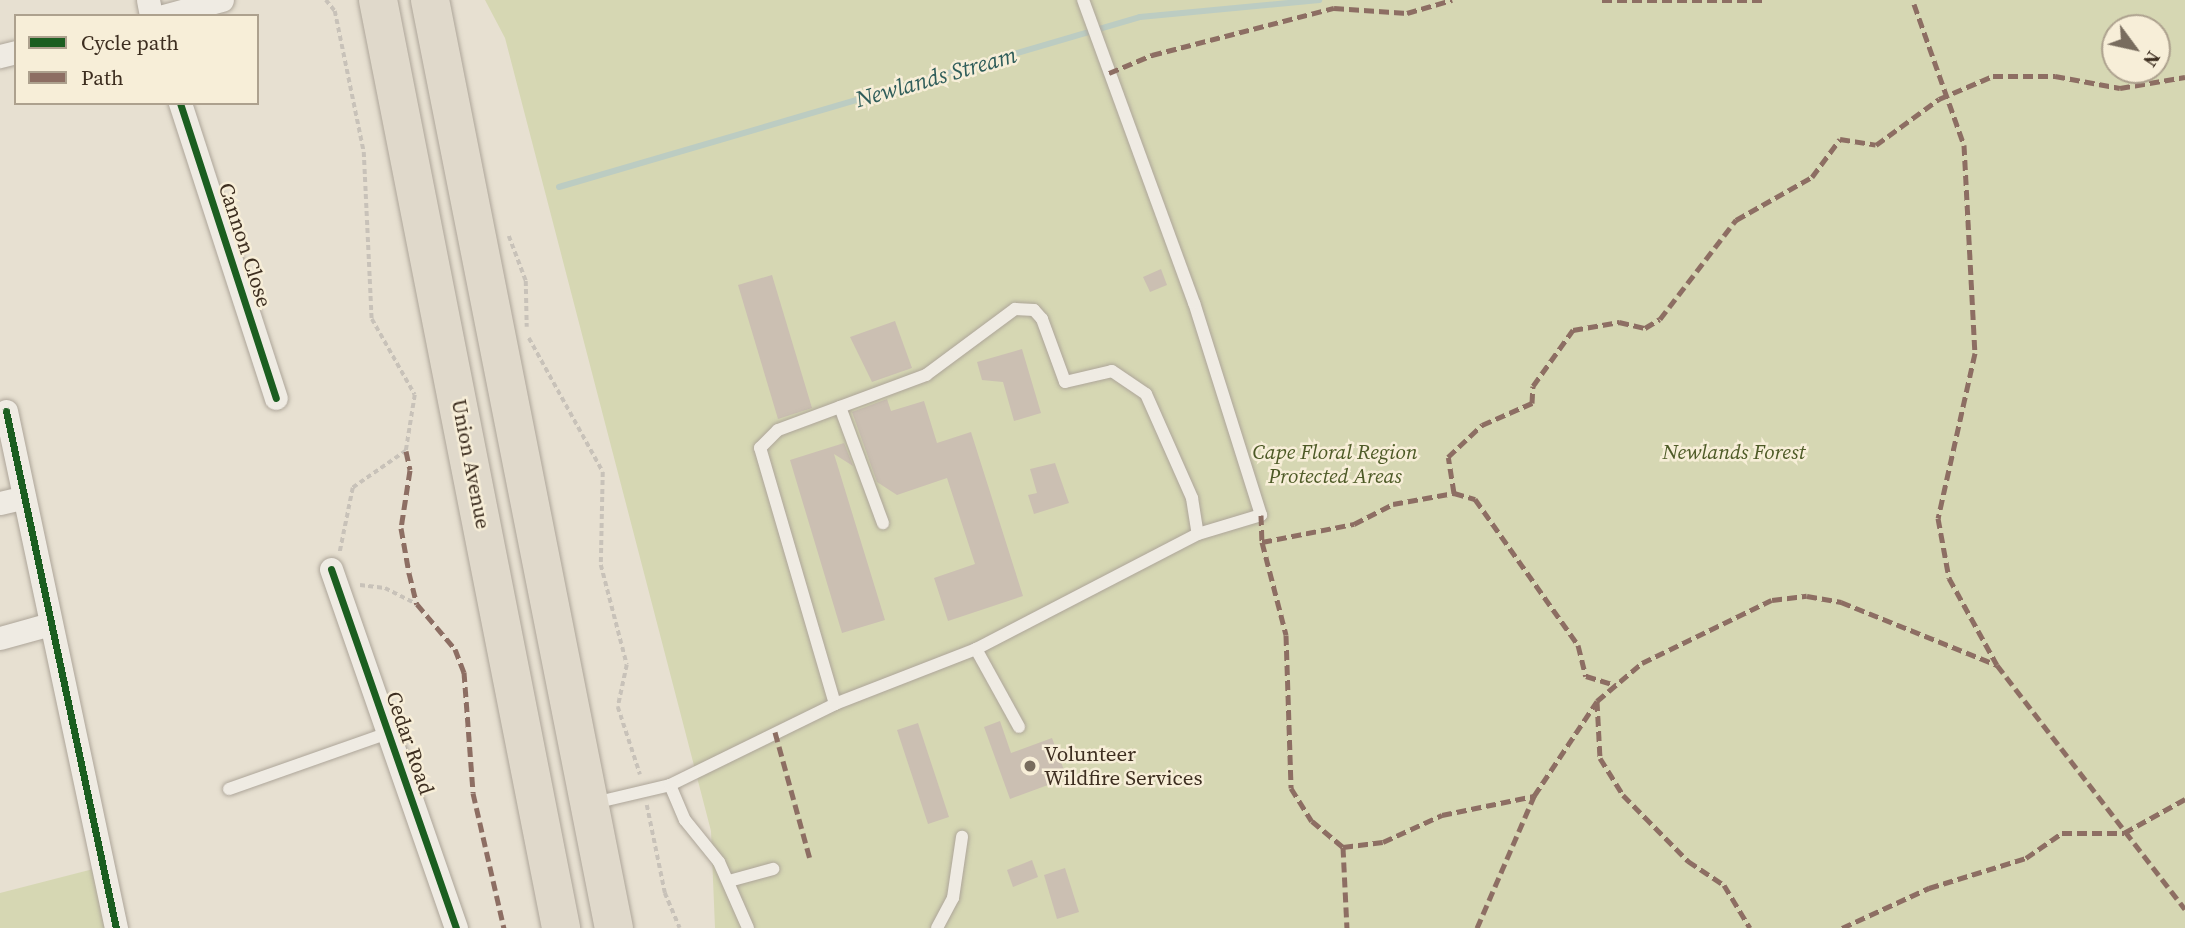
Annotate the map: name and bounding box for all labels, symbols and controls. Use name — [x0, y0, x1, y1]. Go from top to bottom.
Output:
legend — [14, 14, 259, 105]
north arrow — [2101, 14, 2171, 84]
text: Cycle path — [81, 28, 179, 57]
water label: Newlands Stream — [852, 41, 1020, 113]
text: N — [2137, 46, 2167, 72]
text: Path — [81, 63, 124, 92]
street label: Cannon Close — [213, 180, 277, 310]
street label: Union Avenue — [446, 397, 496, 531]
park label: Cape Floral Region Protected Areas — [1252, 439, 1418, 489]
park label: Newlands Forest — [1663, 439, 1805, 465]
street label: Cedar Road — [381, 688, 439, 798]
place label: Volunteer Wildfire Services — [1044, 741, 1203, 791]
marker: Volunteer Wildfire Services — [1022, 758, 1038, 774]

